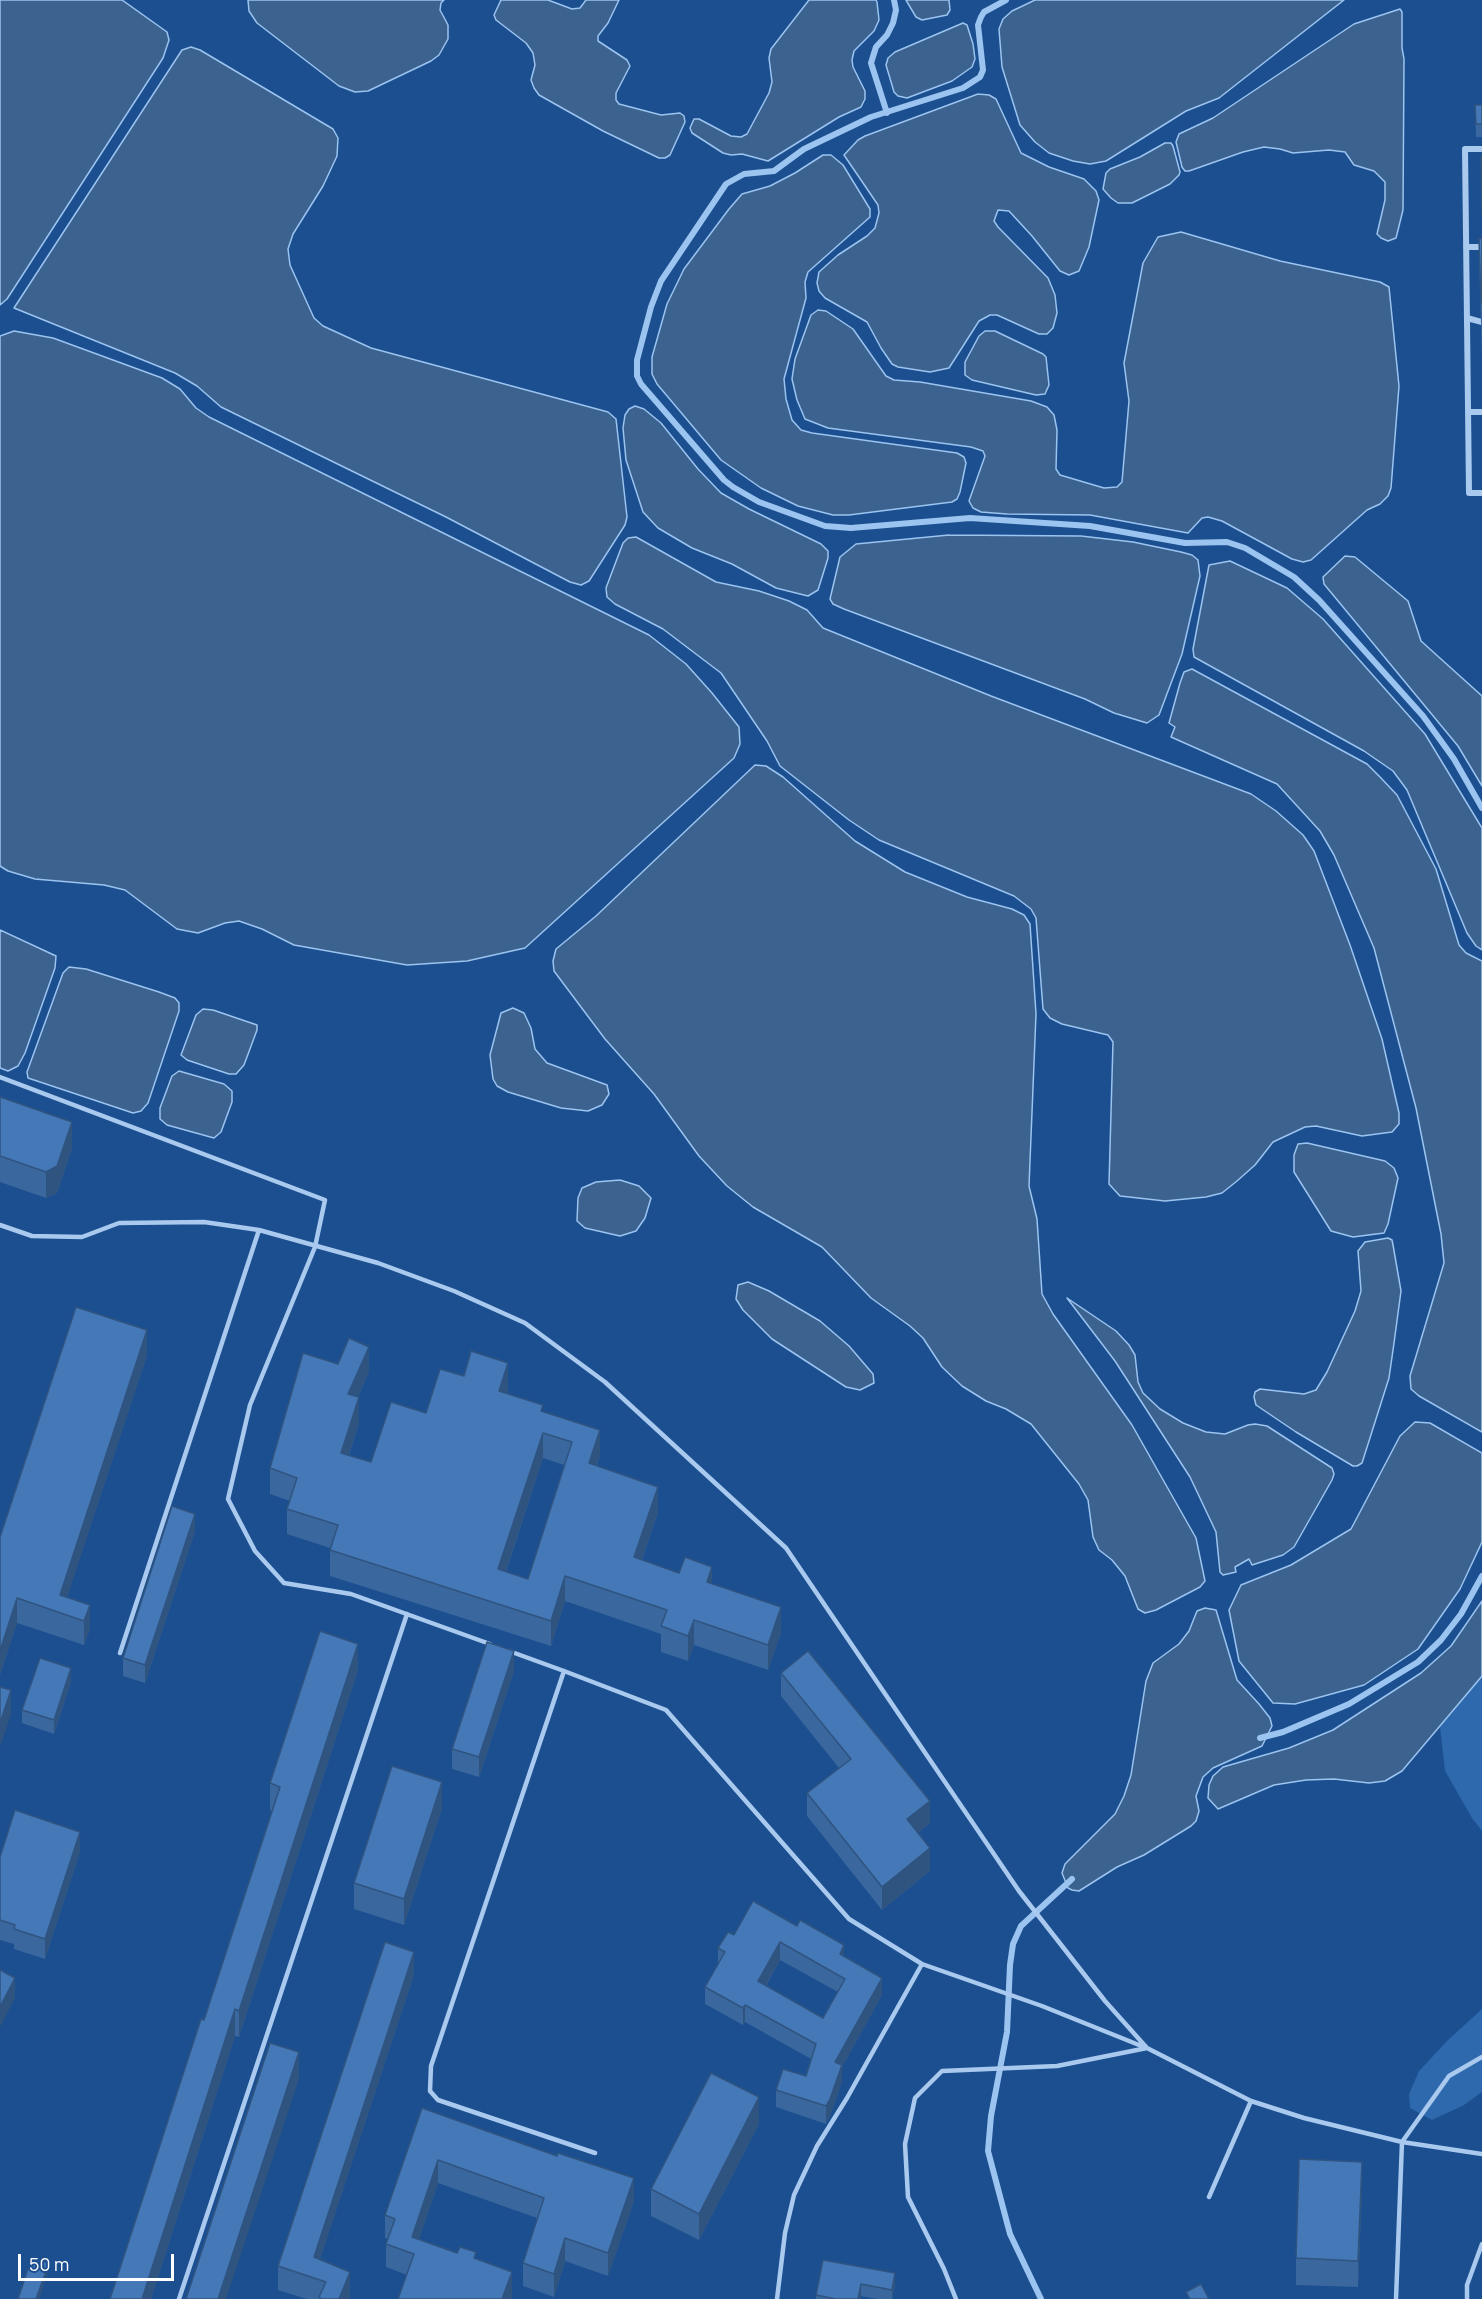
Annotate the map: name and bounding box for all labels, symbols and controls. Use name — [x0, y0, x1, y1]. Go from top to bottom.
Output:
scale bar — [21, 2242, 177, 2280]
text: 50 m — [29, 2252, 69, 2276]

